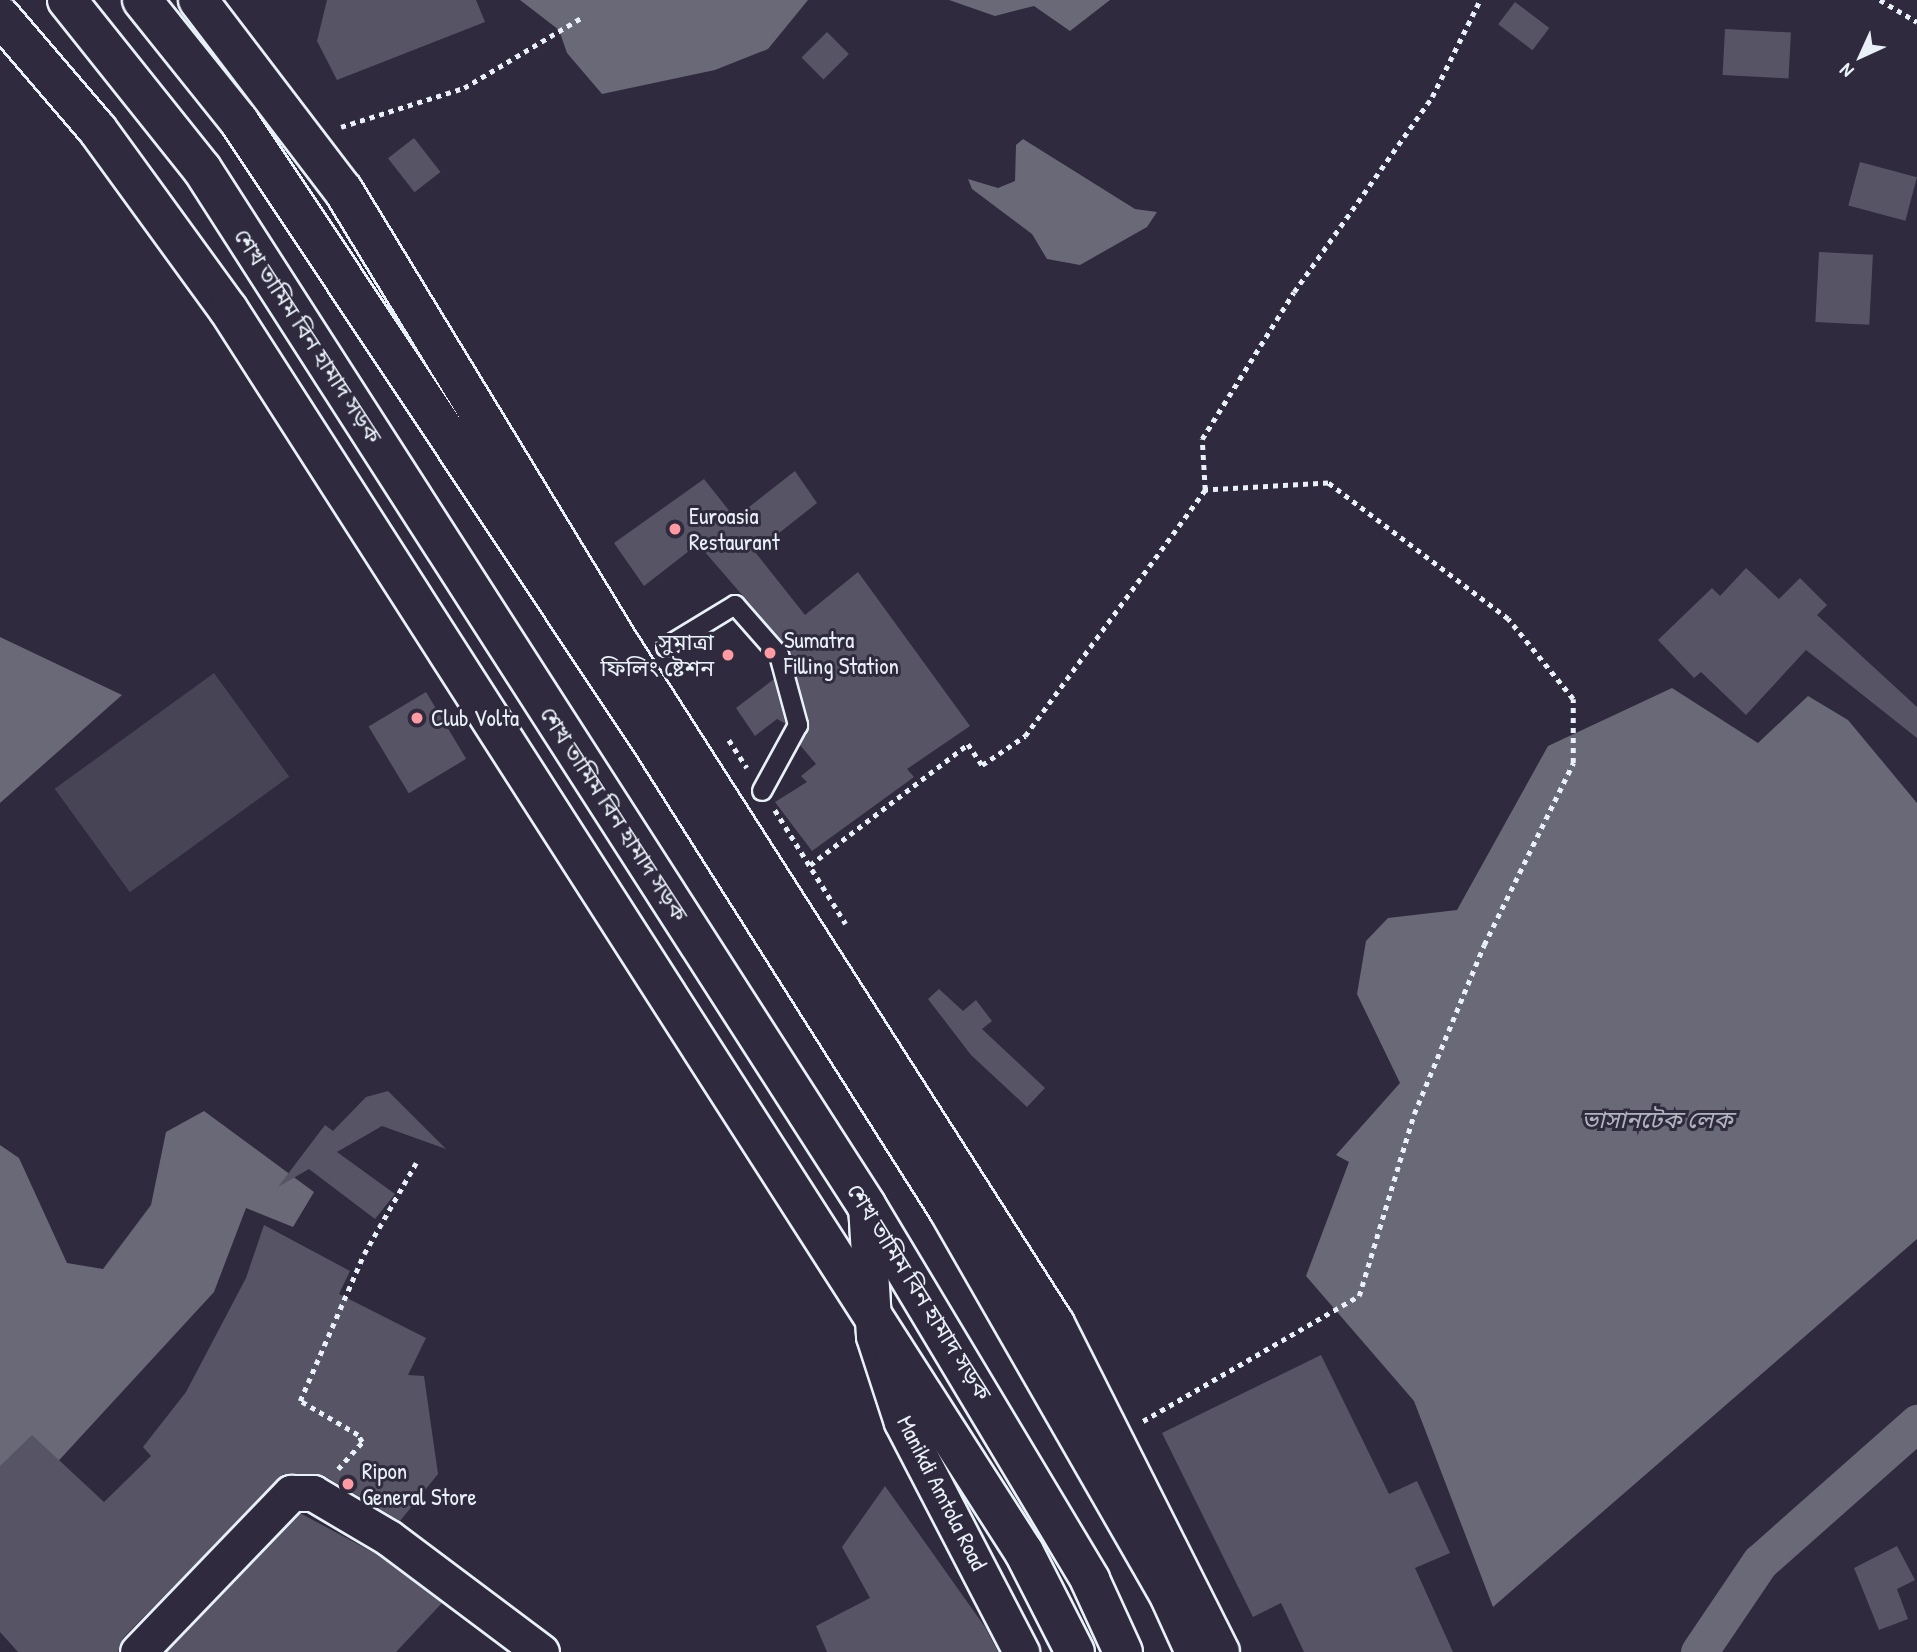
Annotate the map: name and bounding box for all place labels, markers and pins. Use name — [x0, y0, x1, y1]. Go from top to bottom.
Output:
place label: Euroasia Restaurant — [689, 502, 780, 556]
marker: Euroasia Restaurant — [667, 521, 683, 537]
place label: Sumatra Filling Station — [784, 626, 899, 680]
place label: সুমাত্রা ফিলিং ষ্টেশন — [600, 628, 714, 682]
marker: Sumatra Filling Station — [762, 645, 778, 661]
marker: সুমাত্রা ফিলিং ষ্টেশন — [720, 647, 736, 663]
place label: Club Volta — [431, 704, 519, 732]
marker: Club Volta — [409, 710, 425, 726]
place label: Ripon General Store — [362, 1457, 477, 1511]
marker: Ripon General Store — [340, 1476, 356, 1492]

